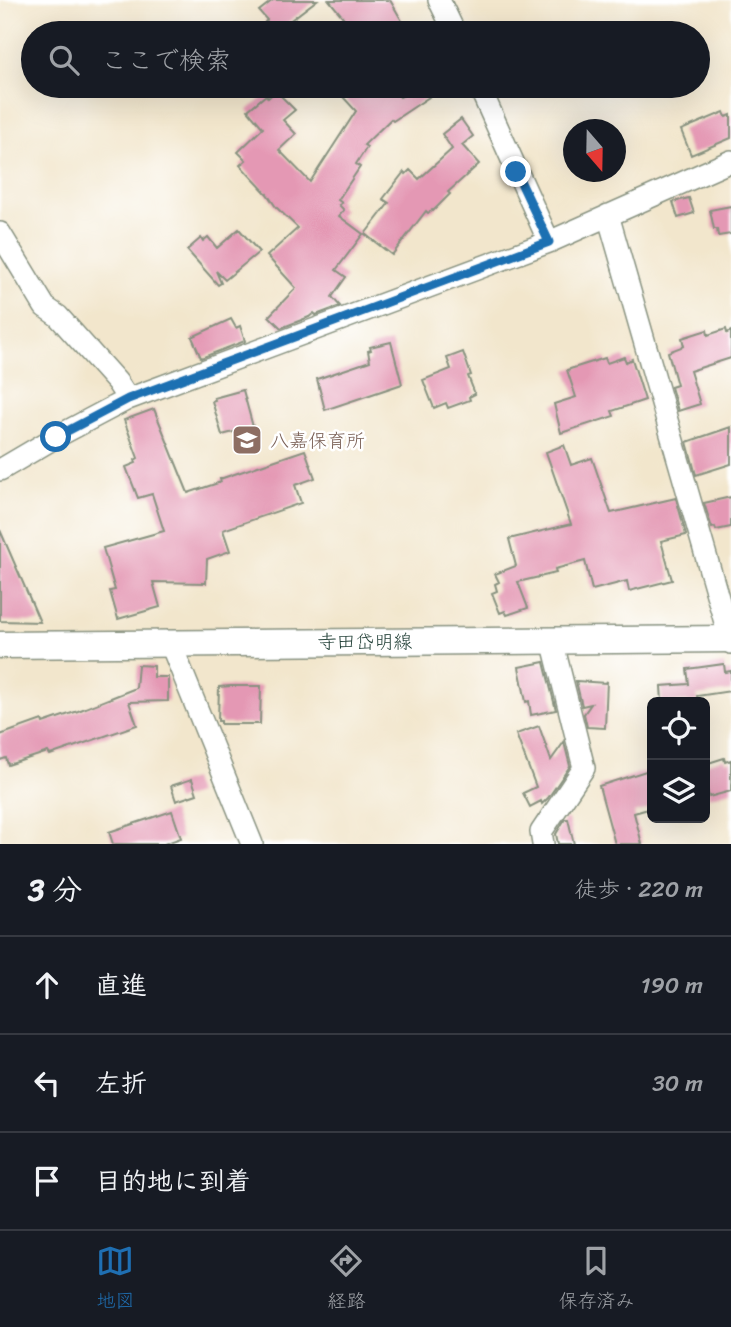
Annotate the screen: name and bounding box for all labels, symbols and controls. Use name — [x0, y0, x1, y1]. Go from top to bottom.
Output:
search box — [21, 21, 710, 98]
text: ここで検索 — [101, 37, 231, 83]
icon: search — [45, 41, 83, 79]
north arrow — [563, 119, 626, 182]
route end — [500, 156, 531, 187]
route start — [40, 421, 71, 452]
school or university icon: 八嘉保育所 — [230, 423, 264, 457]
place label: 八嘉保育所 — [270, 424, 365, 457]
street label: 寺田岱明線 — [317, 625, 413, 658]
map controls — [647, 697, 710, 823]
button: locate — [647, 697, 710, 760]
button: layers — [647, 760, 710, 823]
text: 3 分 — [28, 863, 82, 917]
text: 徒歩 · 220 m — [574, 869, 703, 910]
text: 直進 — [95, 962, 147, 1008]
text: 190 m — [641, 965, 703, 1006]
icon: ahead — [28, 966, 66, 1004]
text: 左折 — [95, 1060, 147, 1106]
text: 30 m — [652, 1063, 703, 1104]
icon: left — [28, 1064, 66, 1102]
text: 目的地に到着 — [95, 1158, 251, 1204]
icon: arrive — [28, 1162, 66, 1200]
tab: 地図 — [96, 1242, 135, 1317]
tab: 経路 — [327, 1242, 366, 1317]
tab: 保存済み — [558, 1242, 635, 1317]

